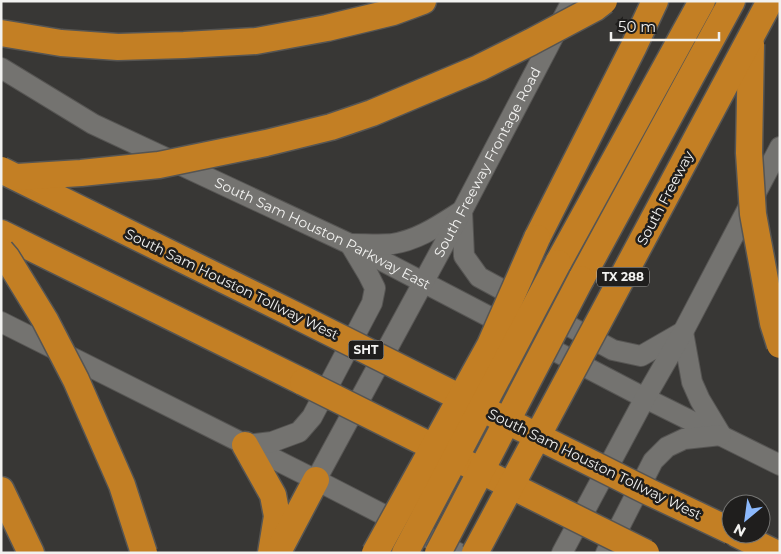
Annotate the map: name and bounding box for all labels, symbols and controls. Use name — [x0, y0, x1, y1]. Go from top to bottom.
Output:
scale bar — [611, 10, 718, 42]
text: 50 m — [618, 17, 656, 36]
street label: South Freeway Frontage Road — [430, 64, 545, 260]
street label: South Freeway — [633, 147, 698, 248]
street label: South Sam Houston Parkway East — [212, 173, 434, 294]
street label: South Sam Houston Tollway West — [122, 224, 342, 344]
road number: TX 288 — [597, 268, 649, 286]
road number: SHT — [348, 340, 384, 360]
street label: South Sam Houston Tollway West — [485, 404, 705, 524]
north arrow — [721, 494, 771, 544]
text: N — [730, 520, 749, 541]

